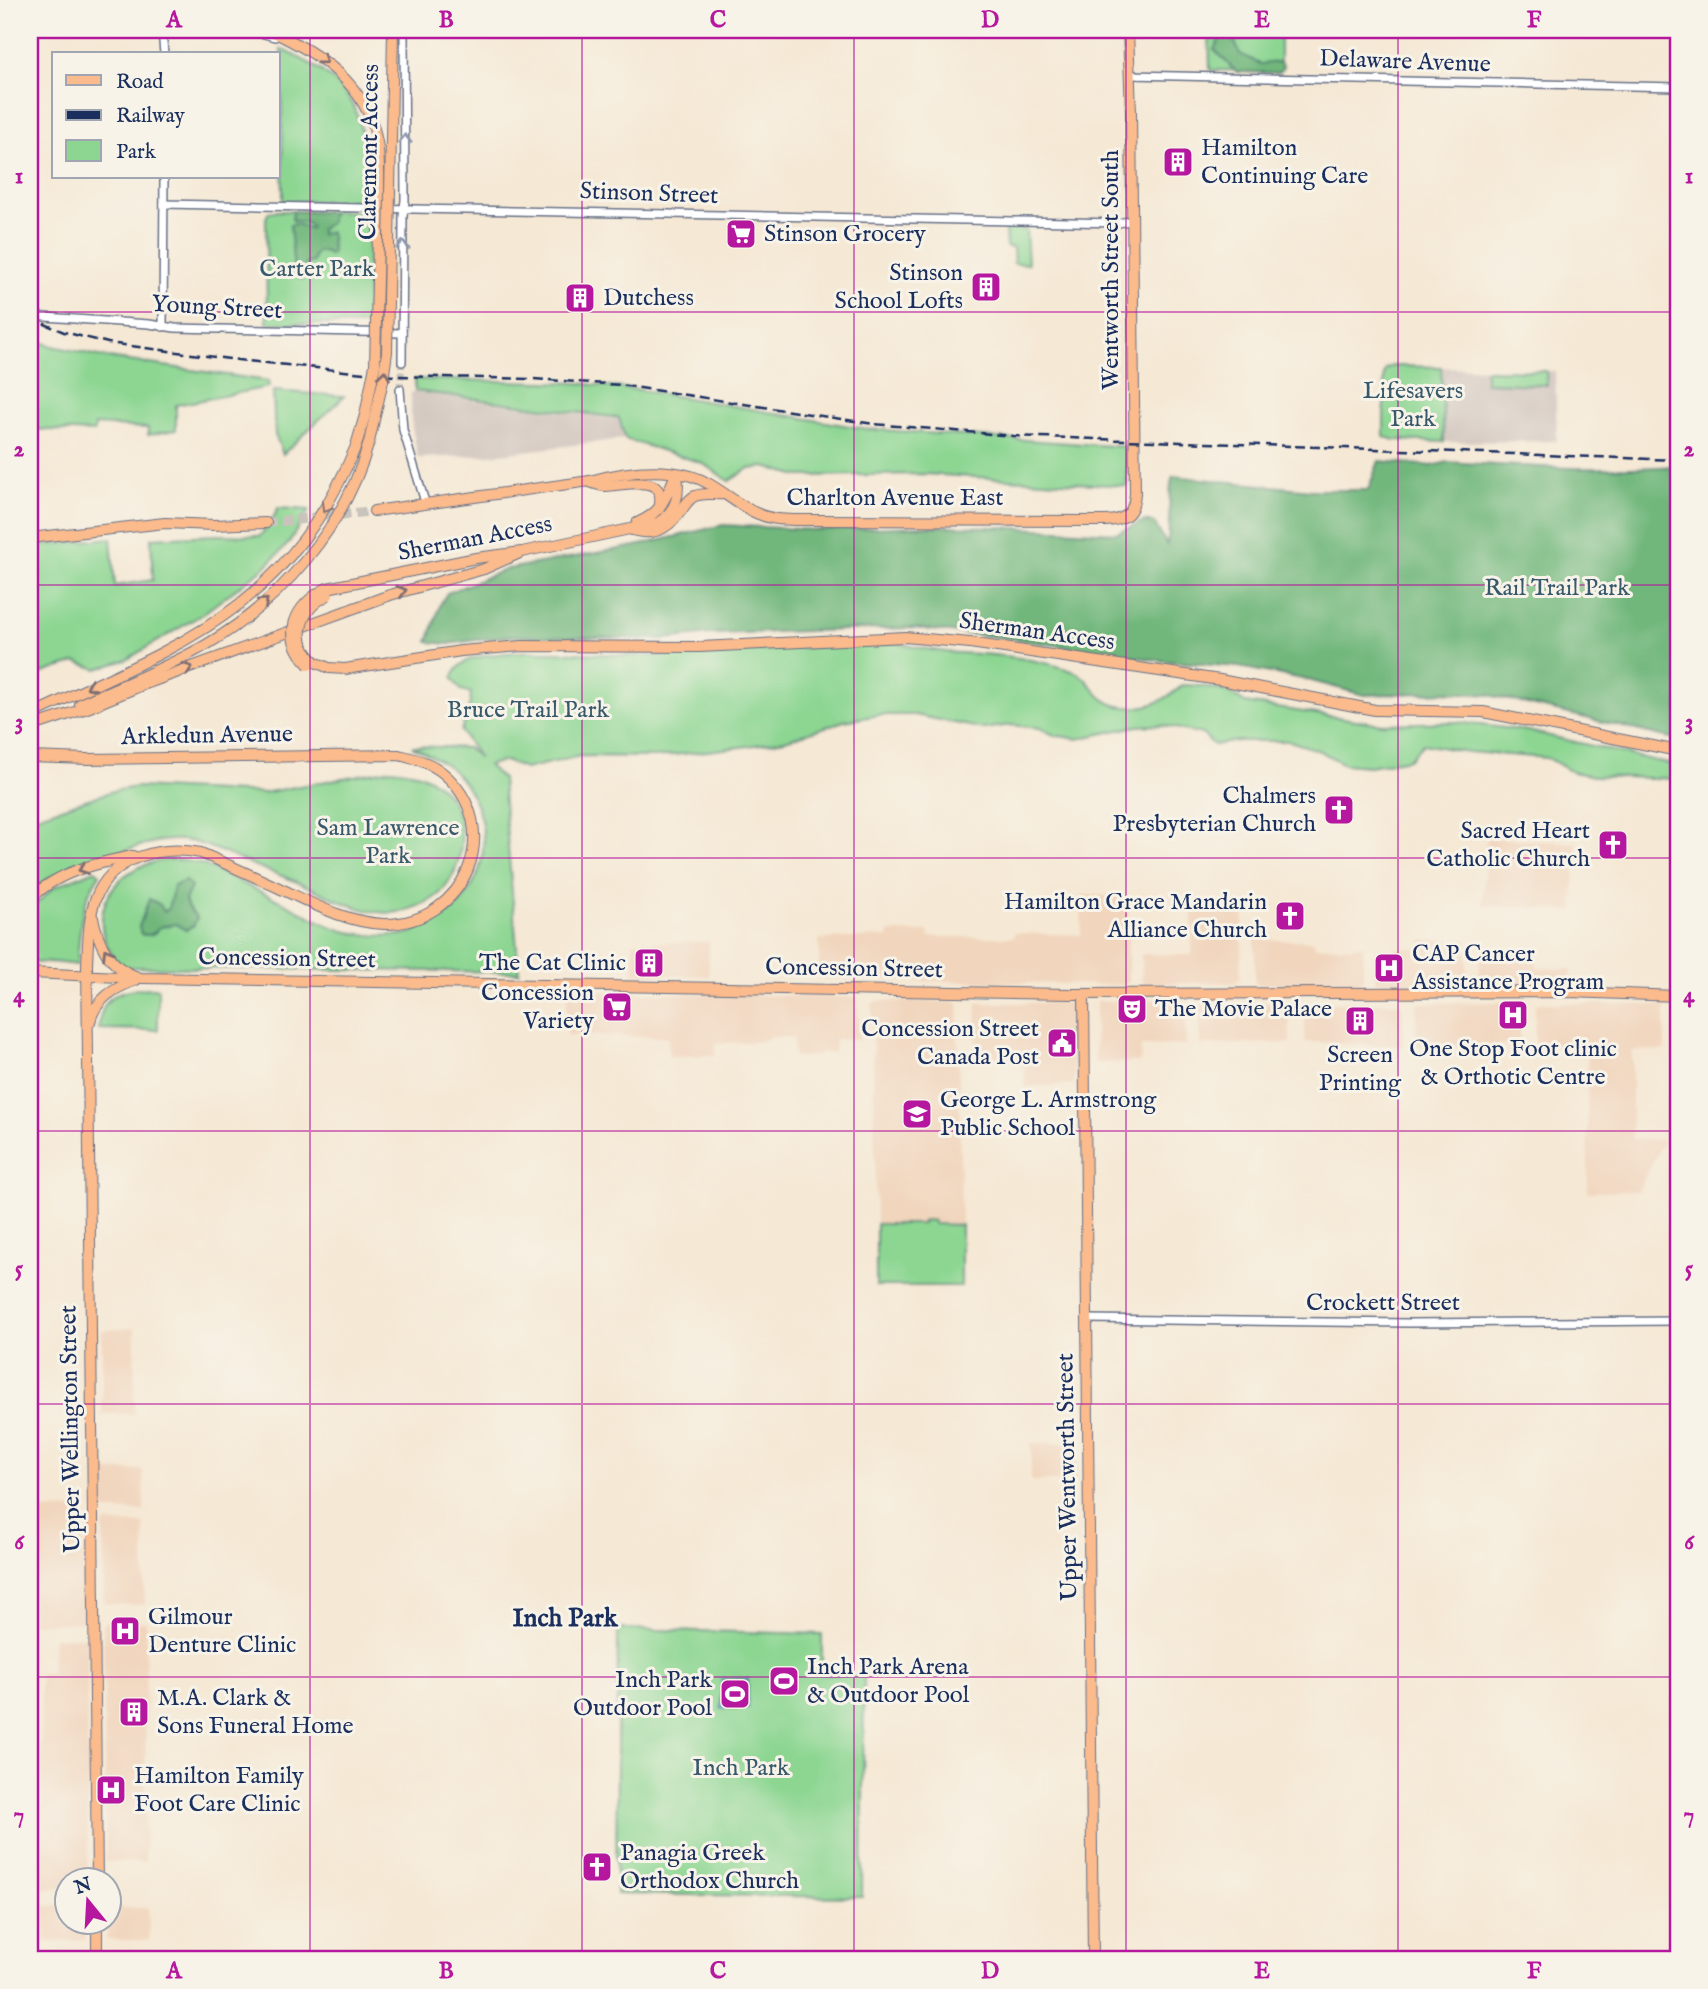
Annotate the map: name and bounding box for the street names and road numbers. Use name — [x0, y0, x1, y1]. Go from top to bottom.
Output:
street label: Delaware Avenue — [1319, 44, 1491, 80]
street label: Claremont Access — [353, 64, 387, 240]
street label: Wentworth Street South — [1096, 149, 1127, 390]
street label: Stinson Street — [579, 176, 719, 212]
street label: Young Street — [151, 289, 283, 327]
street label: Charlton Avenue East — [787, 483, 1003, 514]
street label: Sherman Access — [395, 509, 555, 569]
street label: Sherman Access — [957, 606, 1117, 658]
street label: Arkledun Avenue — [120, 719, 293, 753]
street label: Concession Street — [198, 942, 376, 976]
street label: Concession Street — [765, 952, 943, 986]
street label: Crockett Street — [1306, 1288, 1460, 1319]
street label: Upper Wellington Street — [53, 1305, 89, 1553]
street label: Upper Wentworth Street — [1050, 1353, 1086, 1601]

